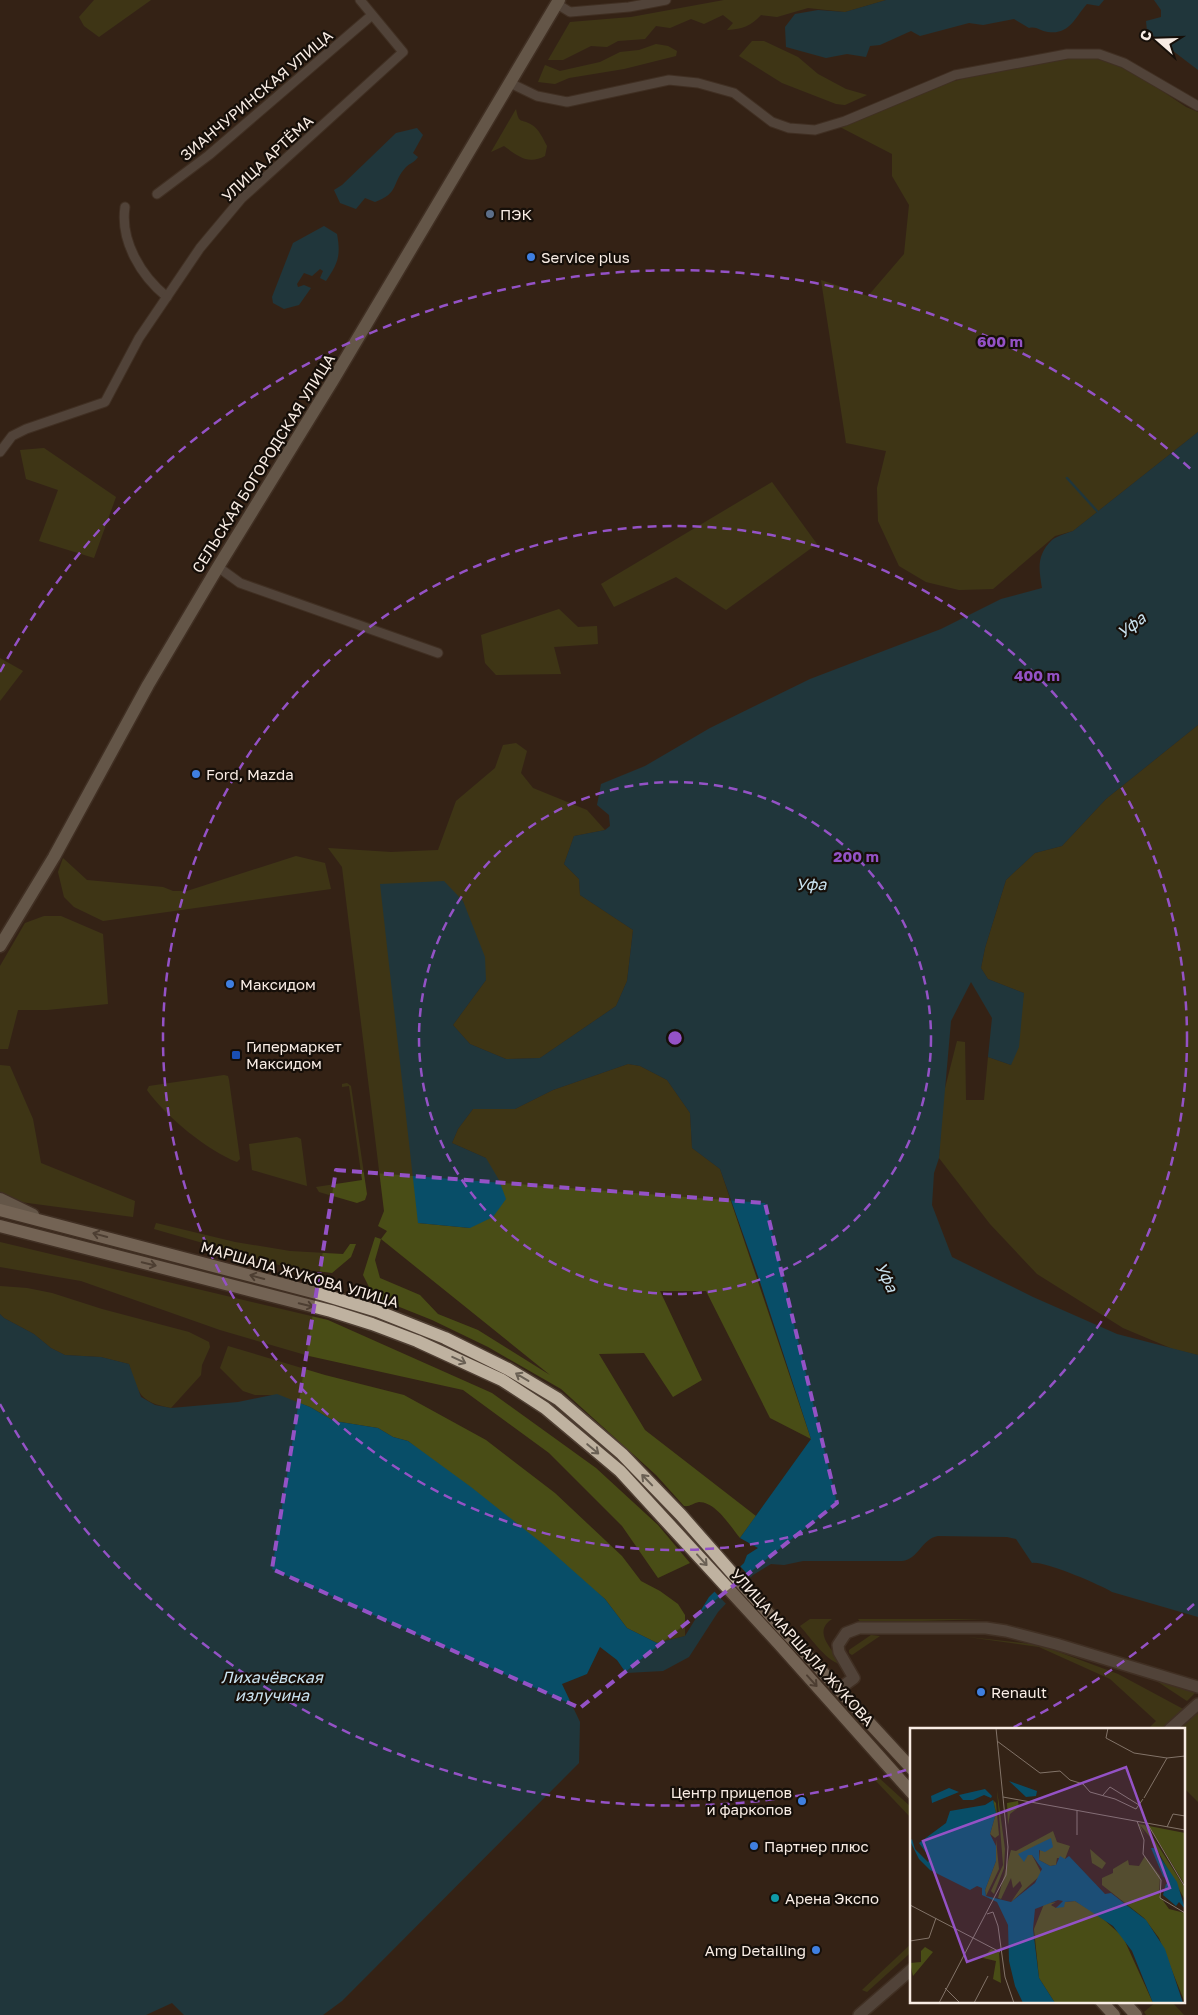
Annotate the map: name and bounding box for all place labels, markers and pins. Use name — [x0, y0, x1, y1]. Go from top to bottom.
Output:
place label: ПЭК — [500, 205, 532, 223]
marker: ПЭК — [484, 208, 496, 220]
place label: Service plus — [541, 248, 630, 266]
marker: Service plus — [525, 251, 537, 263]
place label: Ford, Mazda — [206, 765, 294, 783]
marker: Ford, Mazda — [190, 768, 202, 780]
place label: Максидом — [240, 975, 316, 993]
marker: Максидом — [224, 978, 236, 990]
centre of rings — [666, 1029, 684, 1047]
place label: Гипермаркет Максидом — [246, 1037, 342, 1072]
marker: Гипермаркет Максидом — [230, 1049, 242, 1061]
place label: Renault — [991, 1683, 1047, 1701]
marker: Renault — [975, 1686, 987, 1698]
place label: Центр прицепов и фаркопов — [671, 1783, 792, 1818]
marker: Центр прицепов и фаркопов — [796, 1795, 808, 1807]
place label: Партнер плюс — [764, 1837, 869, 1855]
marker: Партнер плюс — [748, 1840, 760, 1852]
place label: Арена Экспо — [785, 1889, 879, 1907]
marker: Арена Экспо — [769, 1892, 781, 1904]
place label: Amg Detailing — [705, 1941, 806, 1959]
marker: Amg Detailing — [810, 1944, 822, 1956]

